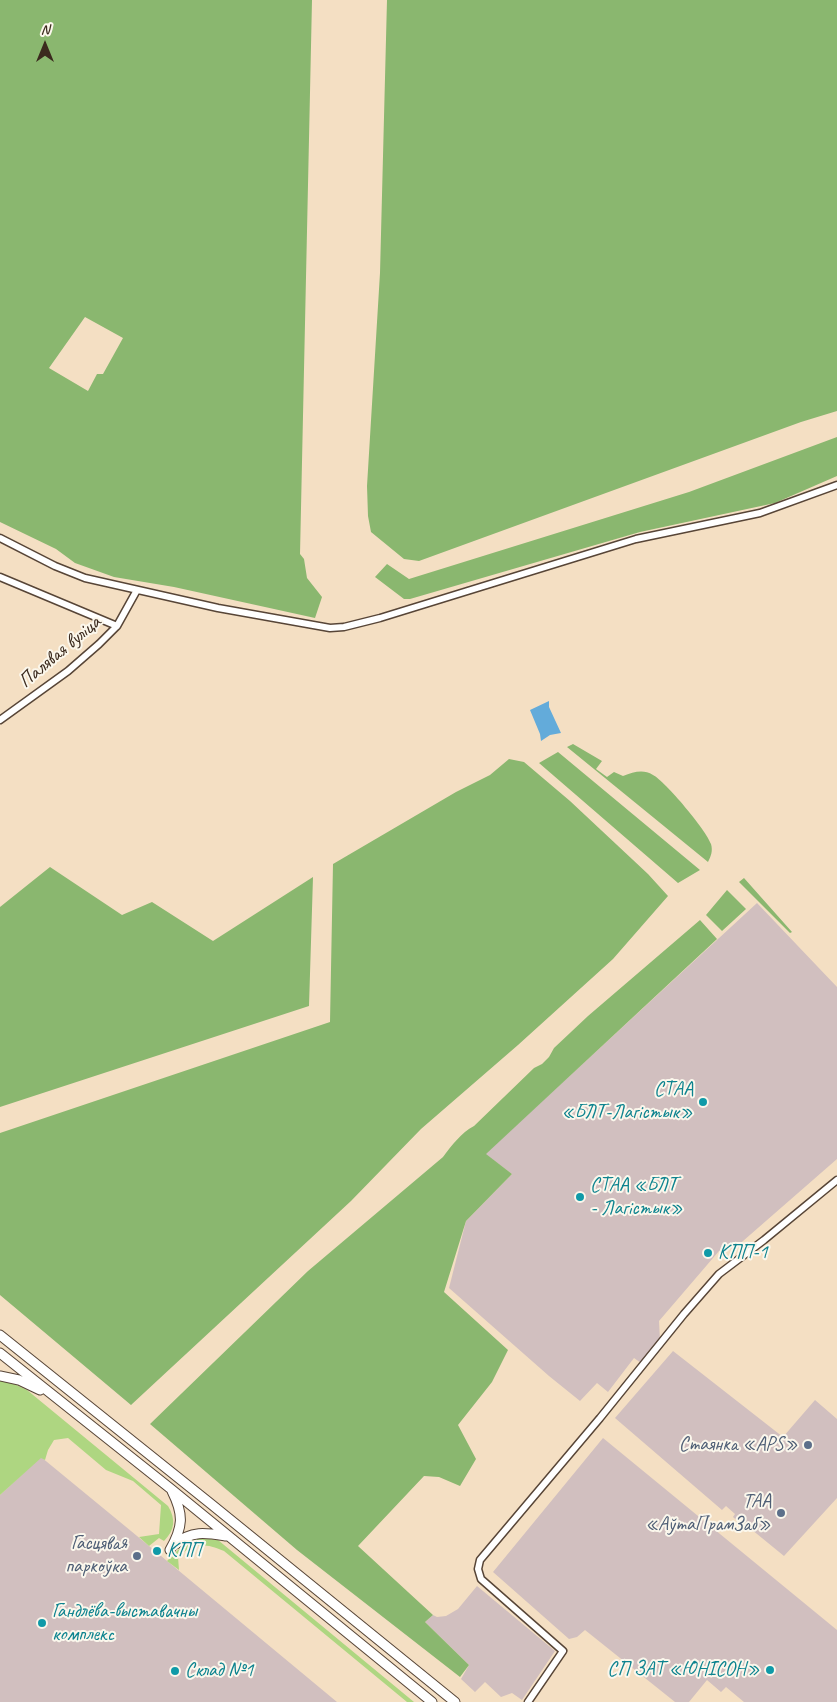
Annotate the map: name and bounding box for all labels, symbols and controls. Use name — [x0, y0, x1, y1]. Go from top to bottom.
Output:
north arrow — [20, 20, 70, 70]
text: N — [41, 21, 49, 38]
street label: Палявая вуліца — [14, 611, 106, 693]
place label: СТАА «БЛТ-Лагістык» — [562, 1078, 693, 1125]
marker: СТАА «БЛТ-Лагістык» — [697, 1096, 709, 1108]
place label: СТАА «БЛТ - Лагістык» — [590, 1174, 683, 1221]
marker: СТАА «БЛТ - Лагістык» — [574, 1191, 586, 1203]
place label: КПП-1 — [718, 1241, 768, 1265]
marker: КПП-1 — [702, 1247, 714, 1259]
place label: Стаянка «APS» — [679, 1433, 798, 1457]
marker: Стаянка «APS» — [802, 1439, 814, 1451]
place label: ТАА «АўтаПрамЗаб» — [645, 1490, 771, 1537]
marker: ТАА «АўтаПрамЗаб» — [775, 1507, 787, 1519]
place label: Гасцявая паркоўка — [65, 1532, 127, 1579]
place label: КПП — [167, 1539, 201, 1563]
marker: КПП — [151, 1545, 163, 1557]
marker: Гасцявая паркоўка — [131, 1550, 143, 1562]
place label: Гандлёва-выставачны комплекс — [52, 1600, 197, 1647]
marker: Гандлёва-выставачны комплекс — [36, 1617, 48, 1629]
place label: СП ЗАТ «ЮНІСОН» — [607, 1658, 760, 1682]
place label: Склад №1 — [185, 1659, 254, 1683]
marker: СП ЗАТ «ЮНІСОН» — [764, 1664, 776, 1676]
marker: Склад №1 — [169, 1665, 181, 1677]

